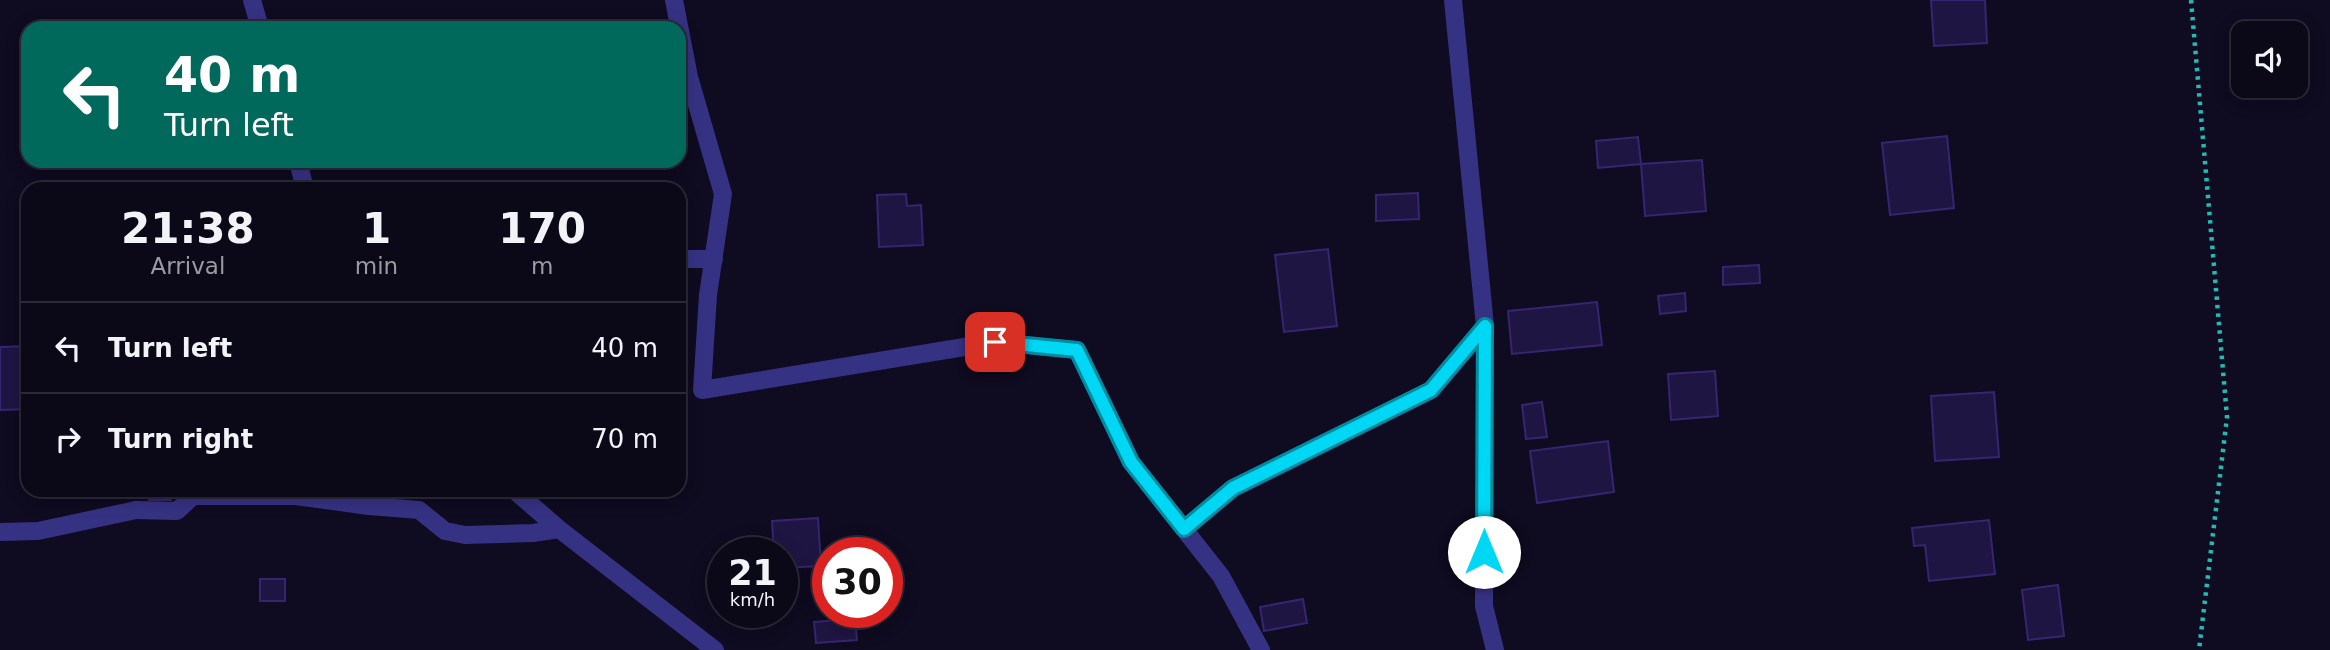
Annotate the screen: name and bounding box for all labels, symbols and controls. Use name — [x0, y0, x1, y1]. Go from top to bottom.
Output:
map controls — [2231, 21, 2308, 98]
button: sound — [2231, 21, 2308, 98]
text: 40 m — [164, 47, 300, 104]
icon: left — [49, 49, 140, 140]
text: Turn left — [164, 106, 294, 144]
text: 21:38 — [121, 204, 255, 253]
text: 1 — [362, 204, 391, 253]
text: 170 — [498, 204, 586, 253]
text: Arrival — [151, 253, 225, 279]
text: min — [355, 253, 398, 279]
text: m — [531, 253, 553, 279]
pin — [965, 312, 1025, 372]
icon: arrive — [976, 323, 1014, 361]
icon: left — [49, 329, 87, 367]
text: Turn left — [108, 333, 232, 363]
text: 40 m — [591, 333, 658, 363]
icon: right — [49, 420, 87, 458]
text: Turn right — [108, 424, 253, 454]
text: 70 m — [591, 424, 658, 454]
position arrow — [1447, 515, 1521, 589]
speed limit sign: 30 — [812, 537, 903, 628]
text: 21 — [728, 553, 777, 593]
text: km/h — [730, 589, 775, 610]

